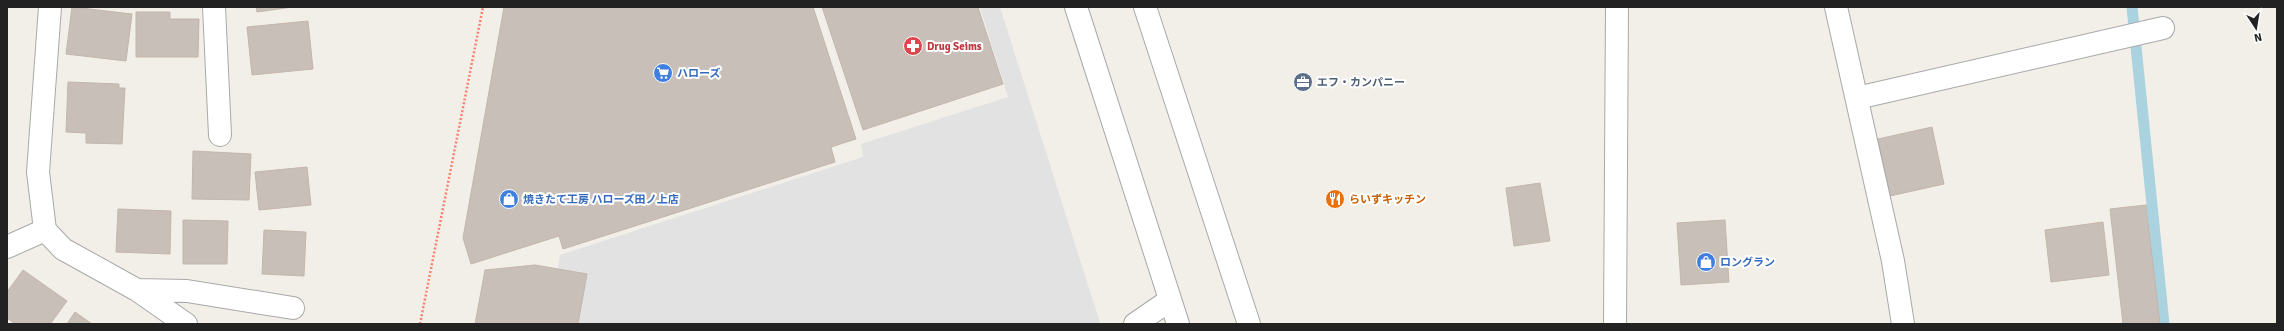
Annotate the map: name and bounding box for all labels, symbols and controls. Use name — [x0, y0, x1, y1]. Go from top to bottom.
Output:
north arrow — [2236, 8, 2276, 48]
text: N — [2253, 30, 2263, 44]
pharmacy icon: Drug Seims — [902, 35, 924, 57]
place label: Drug Seims — [927, 40, 982, 53]
supermarket icon: ハローズ — [652, 62, 674, 84]
place label: ハローズ — [677, 67, 720, 80]
office icon: エフ・カンパニー — [1292, 71, 1314, 93]
place label: エフ・カンパニー — [1317, 76, 1405, 89]
shop icon: 焼きたて工房 ハローズ田ノ上店 — [498, 188, 520, 210]
restaurant icon: らいずキッチン — [1324, 188, 1346, 210]
place label: 焼きたて工房 ハローズ田ノ上店 — [523, 193, 679, 206]
place label: らいずキッチン — [1349, 193, 1426, 206]
shop icon: ロングラン — [1695, 251, 1717, 273]
place label: ロングラン — [1720, 256, 1775, 269]

